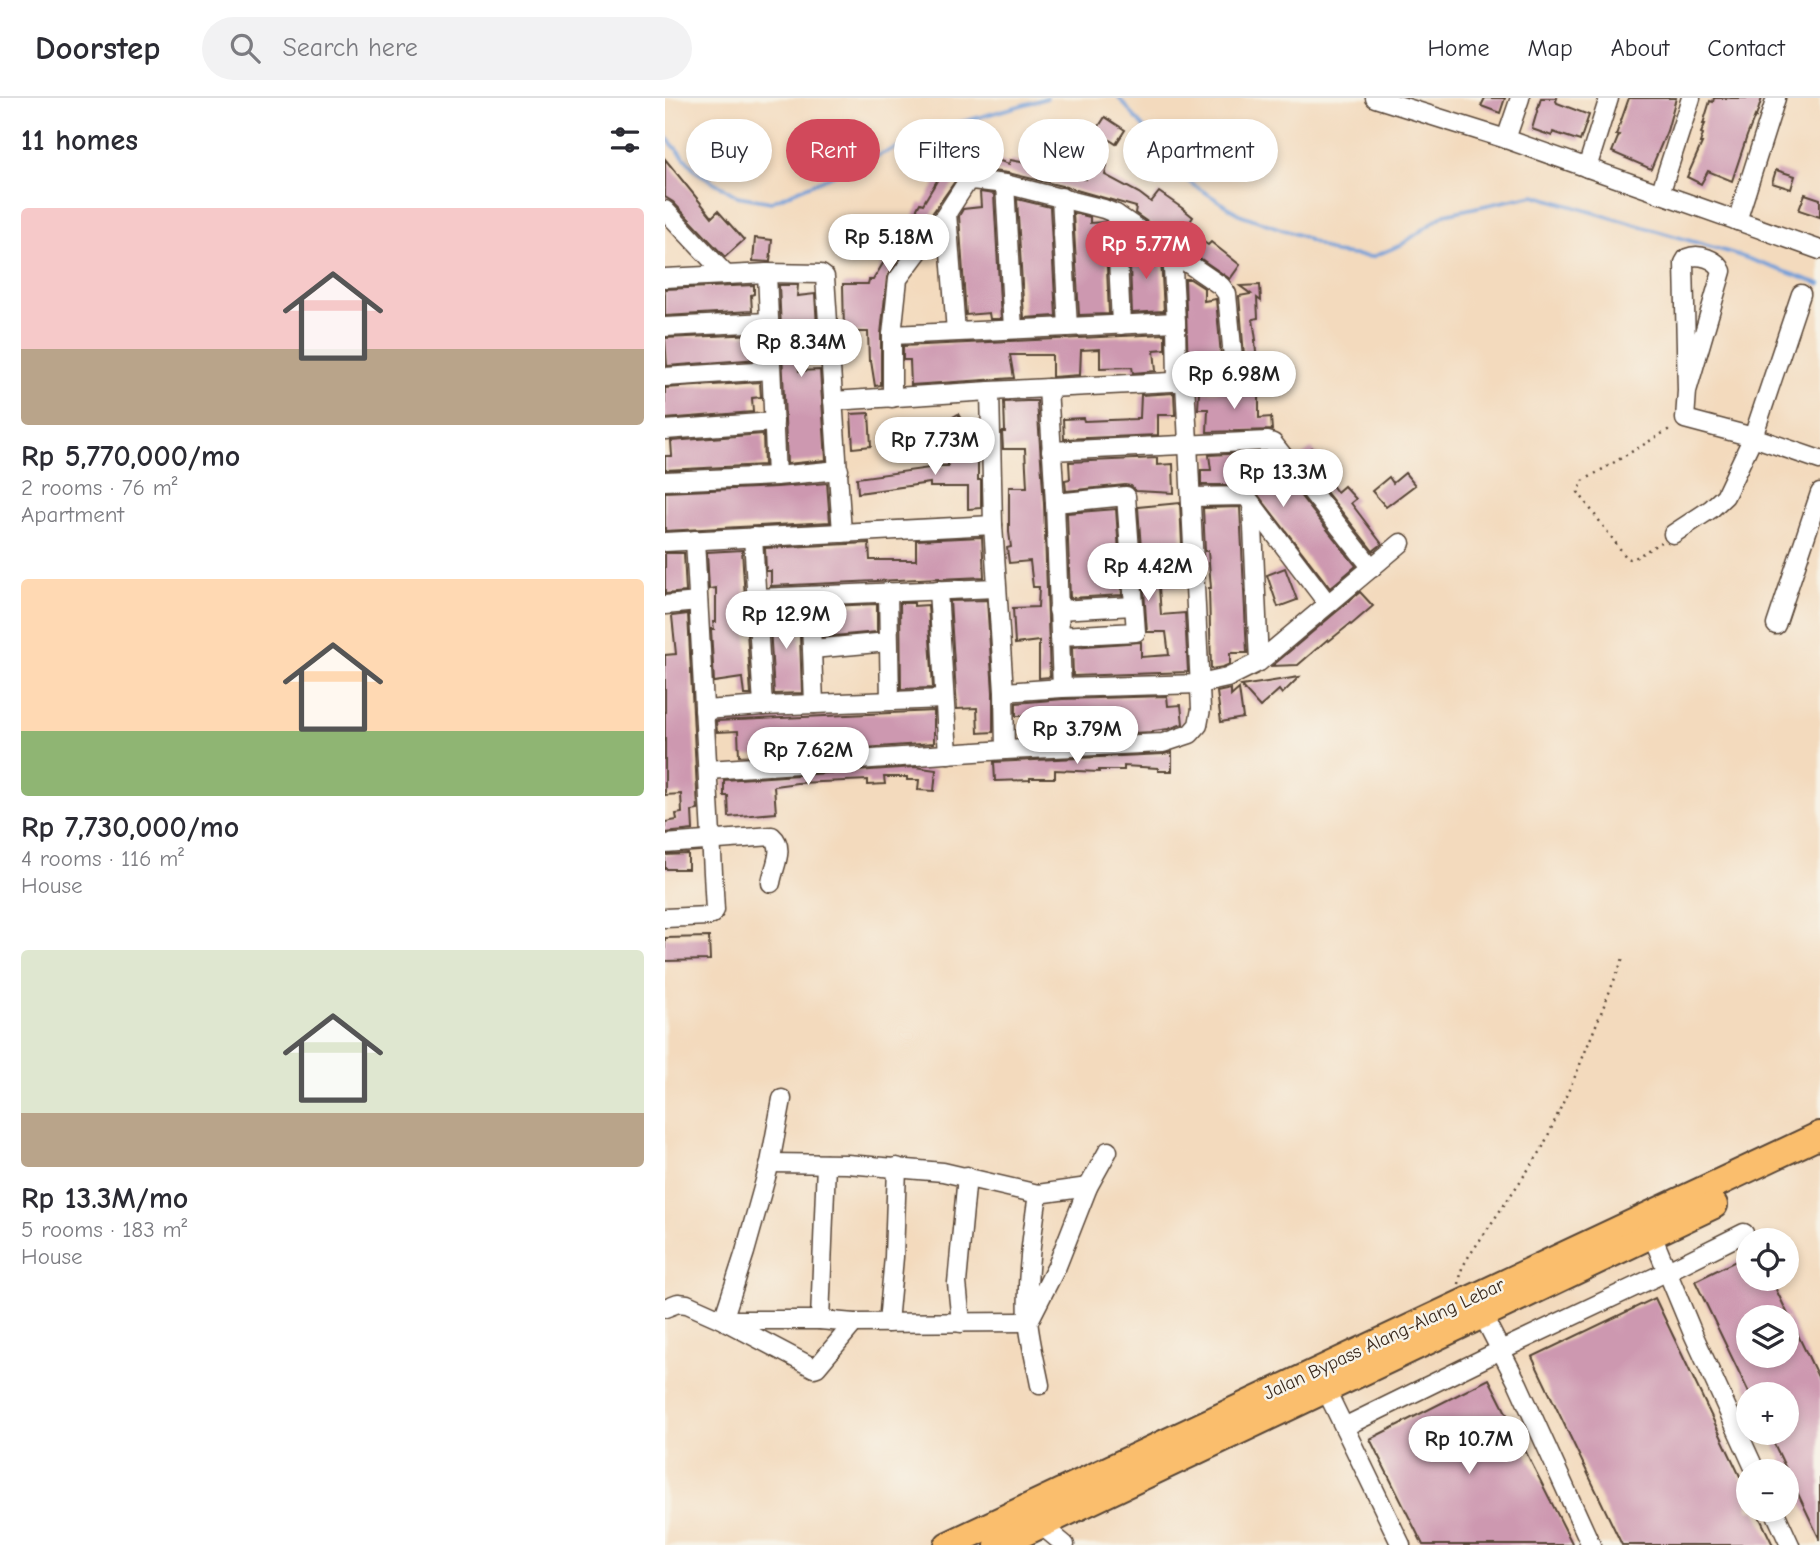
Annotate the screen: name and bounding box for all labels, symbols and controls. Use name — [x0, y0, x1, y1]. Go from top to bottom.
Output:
search box — [202, 17, 692, 80]
text: Doorstep — [35, 29, 160, 67]
icon: search — [226, 29, 264, 67]
text: Search here — [282, 33, 418, 63]
text: Home — [1428, 34, 1489, 62]
text: Map — [1527, 34, 1573, 62]
text: About — [1611, 34, 1669, 62]
text: Contact — [1707, 34, 1785, 62]
chip: Buy — [686, 119, 772, 182]
chip: Rent — [786, 119, 880, 182]
chip: Filters — [894, 119, 1004, 182]
chip: New — [1018, 119, 1109, 182]
chip: Apartment — [1123, 119, 1278, 182]
icon: filters — [606, 121, 644, 159]
text: 11 homes — [21, 123, 138, 158]
pin: Rp 5.18M — [817, 214, 961, 274]
pin: Rp 5.77M — [1074, 222, 1218, 281]
text: Rp 5.18M — [844, 223, 934, 250]
text: Rp 5.77M — [1101, 230, 1191, 257]
icon: home — [270, 253, 396, 379]
pin: Rp 8.34M — [729, 320, 873, 379]
text: Rp 8.34M — [756, 328, 846, 355]
pin: Rp 6.98M — [1162, 352, 1306, 411]
text: Rp 6.98M — [1188, 360, 1280, 387]
pin: Rp 7.73M — [863, 418, 1007, 477]
text: Rp 7.73M — [891, 426, 979, 453]
text: Rp 5,770,000/mo — [21, 439, 240, 474]
pin: Rp 13.3M — [1211, 450, 1355, 509]
text: Rp 13.3M — [1239, 458, 1327, 485]
text: 2 rooms · 76 m² — [21, 474, 177, 501]
text: Apartment — [21, 501, 124, 528]
pin: Rp 4.42M — [1076, 544, 1220, 603]
text: Rp 4.42M — [1103, 552, 1193, 579]
pin: Rp 12.9M — [714, 592, 858, 651]
text: Rp 12.9M — [742, 600, 830, 627]
icon: home — [270, 624, 396, 750]
pin: Rp 3.79M — [1005, 706, 1149, 766]
text: Rp 3.79M — [1032, 715, 1122, 742]
pin: Rp 7.62M — [736, 728, 880, 787]
text: Rp 7.62M — [763, 736, 853, 763]
text: Rp 7,730,000/mo — [21, 810, 239, 845]
text: 4 rooms · 116 m² — [21, 845, 184, 872]
text: House — [21, 872, 83, 899]
icon: home — [270, 995, 396, 1121]
text: Rp 13.3M/mo — [21, 1181, 188, 1216]
text: 5 rooms · 183 m² — [21, 1216, 187, 1243]
map controls — [1736, 1228, 1799, 1522]
button: locate — [1736, 1228, 1799, 1291]
text: House — [21, 1243, 83, 1270]
street label: Jalan Bypass Alang-Alang Lebar — [1260, 1273, 1508, 1405]
button: layers — [1736, 1305, 1799, 1368]
button: + — [1736, 1382, 1799, 1445]
pin: Rp 10.7M — [1397, 1416, 1541, 1476]
text: Rp 10.7M — [1425, 1425, 1513, 1452]
button: − — [1736, 1459, 1799, 1522]

